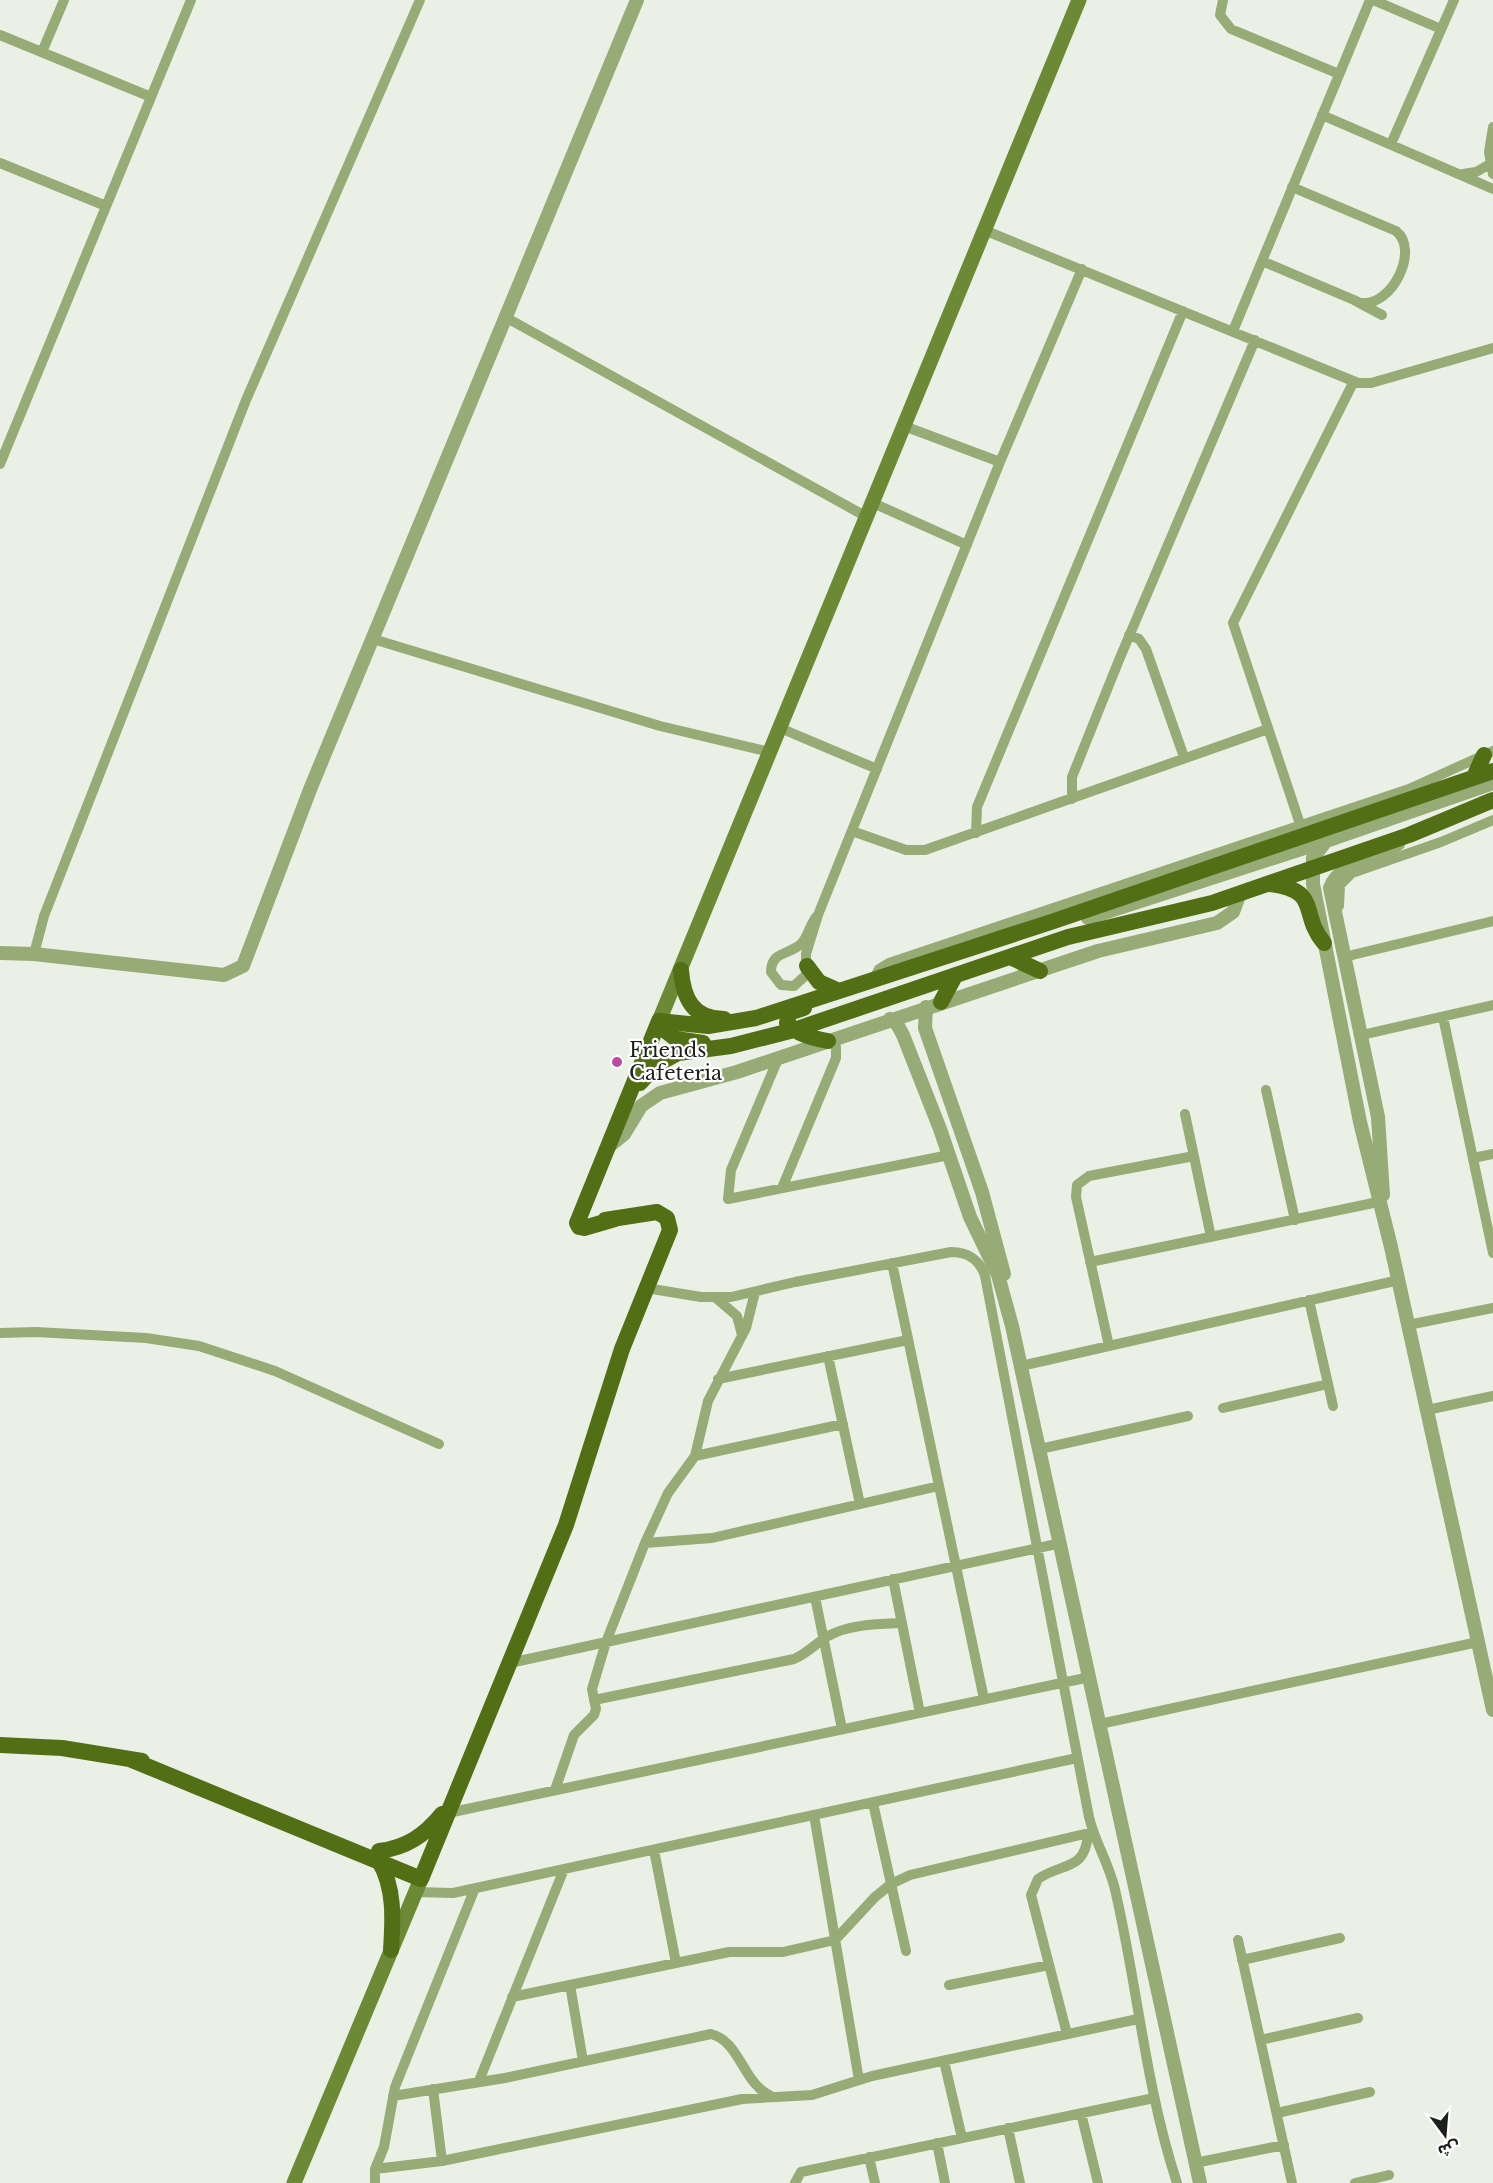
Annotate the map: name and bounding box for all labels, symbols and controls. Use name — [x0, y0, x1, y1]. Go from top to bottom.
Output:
place label: Friends Cafeteria — [629, 1038, 723, 1085]
marker: Friends Cafeteria — [610, 1055, 624, 1069]
north arrow — [1415, 2105, 1475, 2165]
text: ش — [1436, 2137, 1462, 2162]

